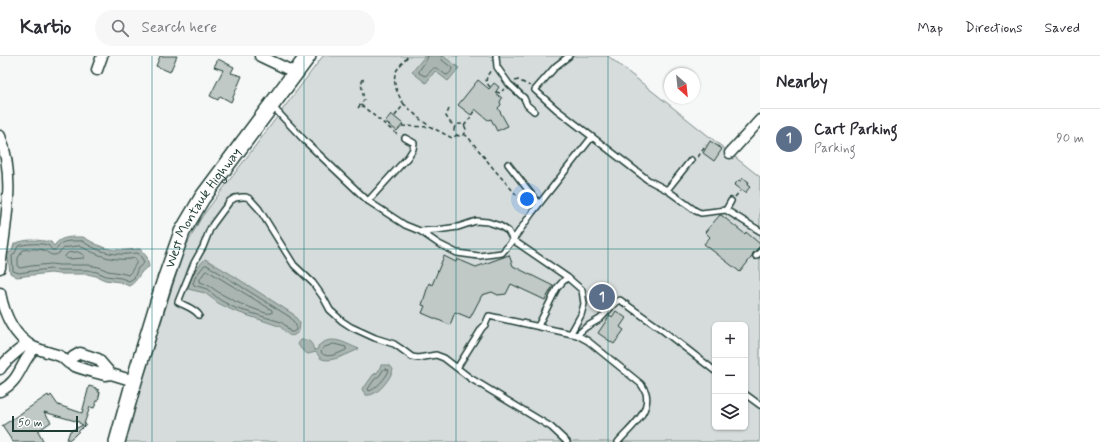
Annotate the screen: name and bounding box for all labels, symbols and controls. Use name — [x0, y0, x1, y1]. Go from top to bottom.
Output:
search box — [95, 10, 375, 46]
text: Kartio — [20, 15, 71, 40]
icon: search — [109, 17, 131, 39]
text: Search here — [141, 18, 217, 38]
text: Map — [917, 19, 943, 37]
text: Directions — [965, 19, 1023, 37]
text: Saved — [1045, 19, 1080, 37]
north arrow — [664, 68, 700, 104]
text: Nearby — [776, 71, 828, 93]
text: Cart Parking — [814, 120, 898, 140]
text: 1 — [786, 130, 792, 147]
text: 90 m — [1056, 130, 1084, 147]
text: Parking — [814, 140, 856, 157]
street label: West Montauk Highway — [161, 144, 245, 271]
your location — [517, 189, 537, 209]
pin: 1 — [589, 282, 615, 312]
map controls — [712, 322, 748, 430]
button: + — [712, 322, 748, 358]
button: − — [712, 358, 748, 394]
button: layers — [712, 394, 748, 430]
scale bar — [12, 414, 78, 433]
text: 50 m — [18, 416, 43, 430]

